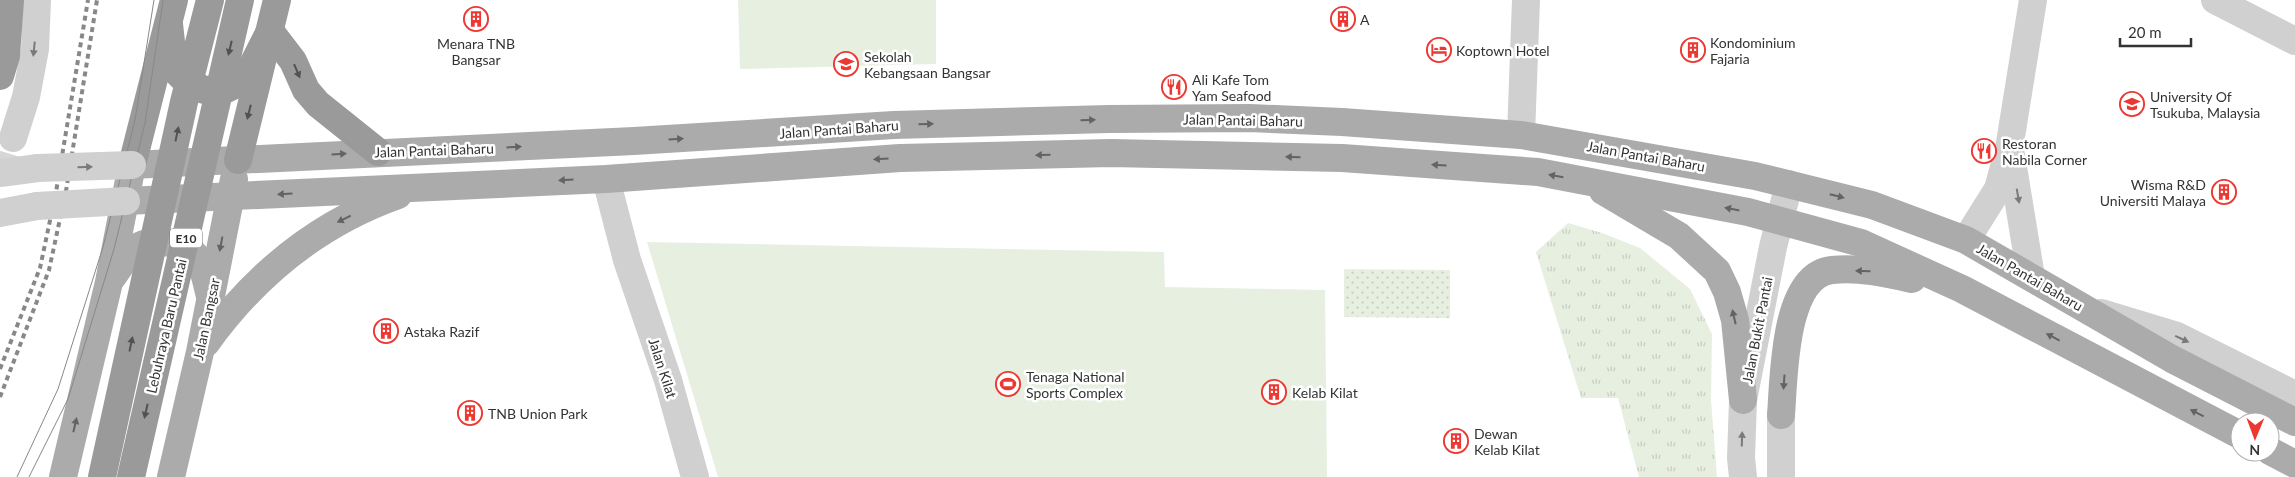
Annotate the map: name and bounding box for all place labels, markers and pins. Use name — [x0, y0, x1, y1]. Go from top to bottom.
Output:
building icon: Menara TNB Bangsar — [463, 6, 489, 32]
building icon: A — [1330, 6, 1356, 32]
place label: A — [1360, 11, 1370, 28]
place label: Kondominium Fajaria — [1710, 34, 1796, 67]
place label: Menara TNB Bangsar — [437, 35, 515, 68]
hotel icon: Koptown Hotel — [1426, 37, 1452, 63]
building icon: Kondominium Fajaria — [1680, 37, 1706, 63]
place label: Koptown Hotel — [1456, 42, 1550, 59]
place label: Sekolah Kebangsaan Bangsar — [864, 48, 991, 81]
school or university icon: Sekolah Kebangsaan Bangsar — [833, 51, 859, 77]
place label: Ali Kafe Tom Yam Seafood — [1192, 71, 1271, 104]
restaurant icon: Ali Kafe Tom Yam Seafood — [1161, 74, 1187, 100]
place label: University Of Tsukuba, Malaysia — [2150, 88, 2260, 121]
school or university icon: University Of Tsukuba, Malaysia — [2119, 91, 2145, 117]
place label: Restoran Nabila Corner — [2002, 135, 2087, 168]
restaurant icon: Restoran Nabila Corner — [1971, 138, 1997, 164]
place label: Wisma R&D Universiti Malaya — [2100, 176, 2206, 209]
building icon: Wisma R&D Universiti Malaya — [2211, 179, 2237, 205]
building icon: Astaka Razif — [373, 318, 399, 344]
place label: Astaka Razif — [404, 323, 479, 340]
place label: Tenaga National Sports Complex — [1026, 368, 1125, 401]
sports icon: Tenaga National Sports Complex — [995, 371, 1021, 397]
building icon: Kelab Kilat — [1261, 379, 1287, 405]
place label: Kelab Kilat — [1292, 384, 1358, 401]
building icon: TNB Union Park — [457, 400, 483, 426]
place label: TNB Union Park — [488, 405, 588, 422]
place label: Dewan Kelab Kilat — [1474, 425, 1540, 458]
building icon: Dewan Kelab Kilat — [1443, 428, 1469, 454]

